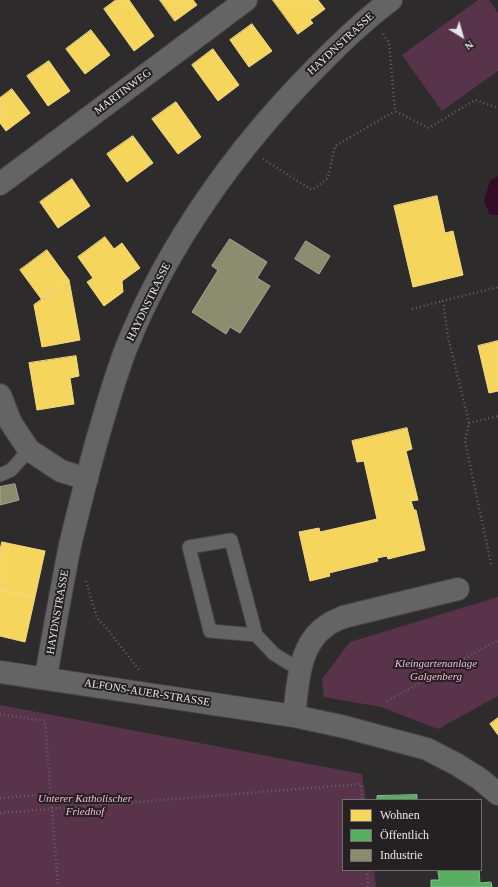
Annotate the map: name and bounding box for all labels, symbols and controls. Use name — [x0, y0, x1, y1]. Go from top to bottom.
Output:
street label: HAYDNSTRASSE — [305, 10, 377, 78]
north arrow — [442, 16, 482, 56]
text: N — [462, 38, 476, 53]
street label: MARTINWEG — [92, 66, 154, 118]
street label: HAYDNSTRASSE — [124, 261, 174, 343]
street label: HAYDNSTRASSE — [44, 569, 72, 655]
park label: Kleingartenanlage Galgenberg — [395, 657, 477, 683]
street label: ALFONS-AUER-STRASSE — [83, 677, 211, 709]
park label: Unterer Katholischer Friedhof — [38, 792, 132, 818]
legend — [342, 799, 482, 871]
text: Wohnen — [380, 808, 420, 822]
text: Öffentlich — [380, 828, 429, 842]
text: Industrie — [380, 848, 423, 862]

